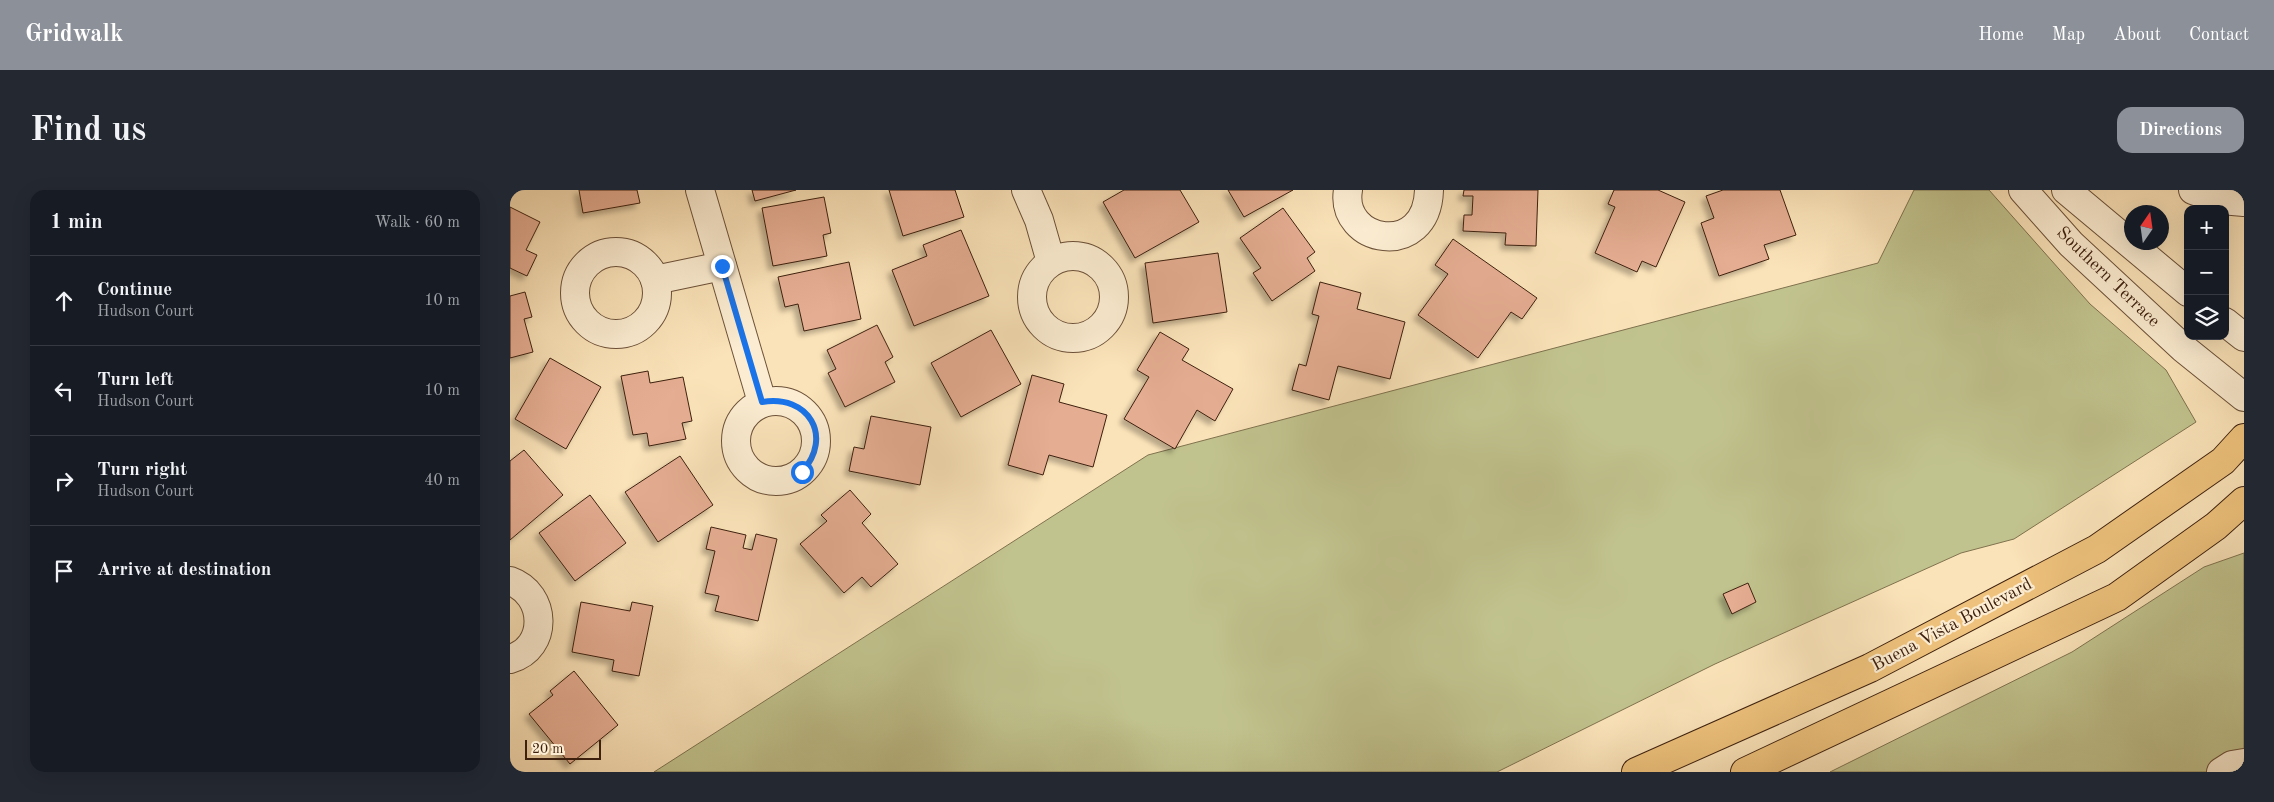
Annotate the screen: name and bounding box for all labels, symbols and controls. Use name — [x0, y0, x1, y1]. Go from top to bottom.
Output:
text: Gridwalk — [25, 23, 123, 47]
text: Home — [1978, 26, 2024, 44]
text: Map — [2052, 26, 2085, 44]
text: About — [2113, 26, 2161, 44]
text: Contact — [2189, 26, 2249, 44]
button: Directions — [2117, 107, 2244, 153]
text: Find us — [30, 113, 146, 148]
north arrow — [2124, 205, 2169, 250]
map controls — [2184, 205, 2229, 340]
button: + — [2184, 205, 2229, 250]
text: 1 min — [50, 212, 103, 233]
text: Walk · 60 m — [374, 215, 460, 231]
street label: Southern Terrace — [2053, 223, 2163, 331]
button: − — [2184, 250, 2229, 295]
route end — [711, 255, 734, 278]
text: Continue — [97, 281, 172, 300]
icon: ahead — [50, 287, 78, 315]
text: 10 m — [424, 293, 460, 309]
button: layers — [2184, 295, 2229, 340]
text: Hudson Court — [97, 304, 194, 320]
text: Turn left — [97, 371, 174, 390]
icon: left — [50, 377, 78, 405]
text: 10 m — [424, 383, 460, 399]
text: Hudson Court — [97, 394, 194, 410]
text: Turn right — [97, 461, 187, 480]
route start — [791, 461, 814, 484]
icon: right — [50, 467, 78, 495]
text: 40 m — [424, 473, 460, 489]
text: Hudson Court — [97, 484, 194, 500]
icon: arrive — [50, 557, 78, 585]
text: Arrive at destination — [97, 561, 271, 580]
street label: Buena Vista Boulevard — [1869, 575, 2035, 675]
scale bar — [525, 737, 601, 760]
text: 20 m — [532, 742, 563, 756]

